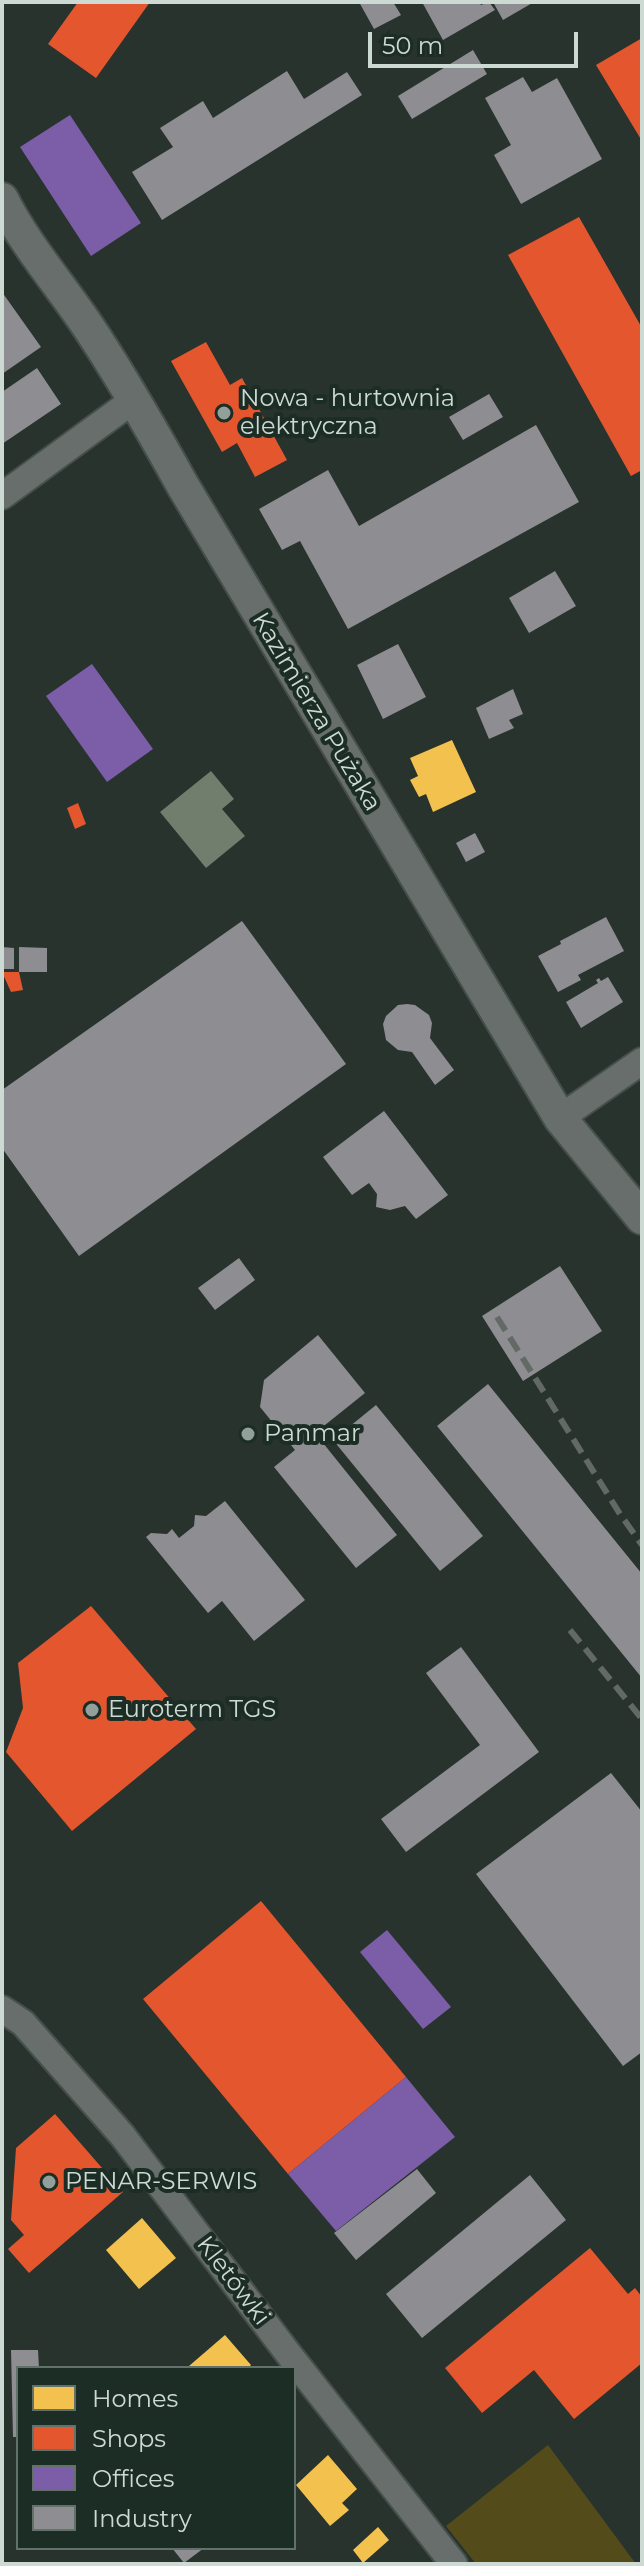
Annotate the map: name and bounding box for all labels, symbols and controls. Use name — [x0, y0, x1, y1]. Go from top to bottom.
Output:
scale bar — [372, 16, 582, 66]
text: 50 m — [382, 31, 443, 60]
place label: Nowa - hurtownia elektryczna — [240, 385, 455, 441]
marker: Nowa - hurtownia elektryczna — [215, 404, 233, 422]
street label: Kazimierza Pużaka — [245, 608, 387, 816]
place label: Panmar — [264, 1420, 361, 1448]
marker: Panmar — [239, 1425, 257, 1443]
place label: Euroterm TGS — [108, 1696, 276, 1724]
marker: Euroterm TGS — [83, 1701, 101, 1719]
place label: PENAR-SERWIS — [65, 2168, 257, 2196]
marker: PENAR-SERWIS — [40, 2173, 58, 2191]
street label: Kletówki — [190, 2231, 276, 2331]
legend — [16, 2366, 296, 2550]
text: Homes — [92, 2384, 178, 2413]
text: Shops — [92, 2424, 166, 2453]
text: Offices — [92, 2464, 174, 2493]
text: Industry — [92, 2504, 192, 2533]

